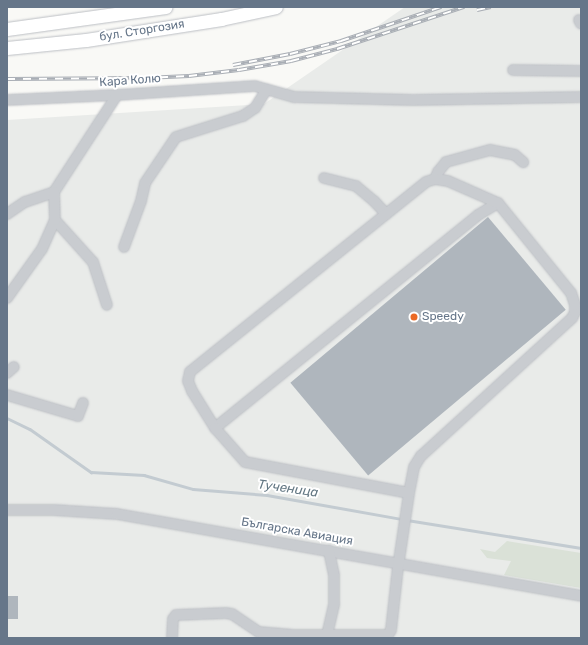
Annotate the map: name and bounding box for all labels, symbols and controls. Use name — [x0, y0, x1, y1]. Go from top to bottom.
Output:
street label: бул. Сторгозия — [98, 17, 186, 45]
street label: Кара Колю — [99, 72, 161, 90]
place label: Speedy — [422, 310, 464, 324]
marker: Speedy — [409, 312, 419, 322]
water label: Тученица — [257, 477, 319, 501]
street label: Българска Авиация — [240, 515, 354, 549]

